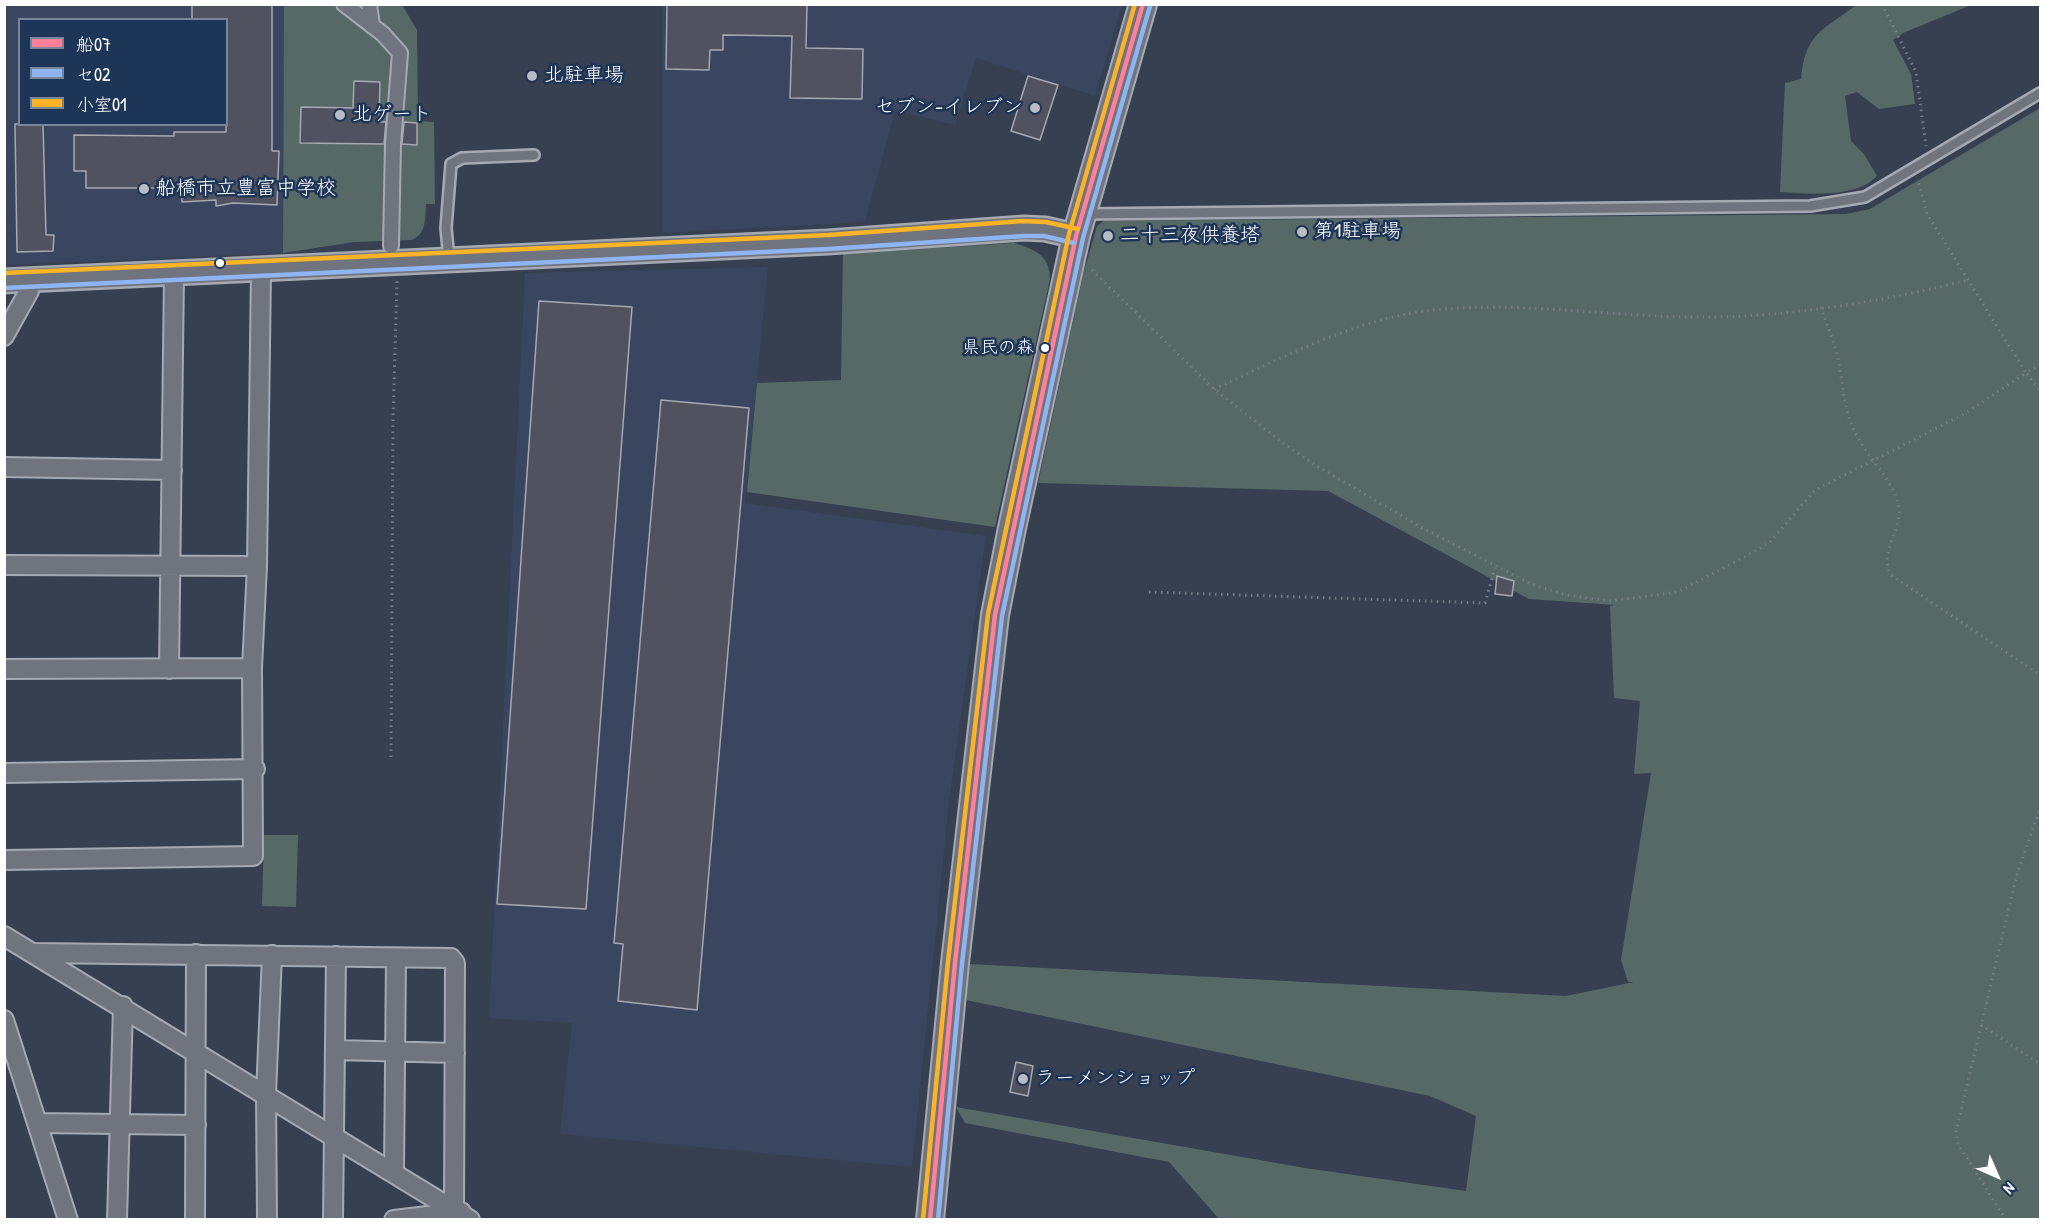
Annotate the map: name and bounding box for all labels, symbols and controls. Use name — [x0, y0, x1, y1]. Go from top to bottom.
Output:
legend — [18, 18, 228, 126]
text: 船07 — [76, 32, 111, 57]
text: セ02 — [76, 62, 111, 87]
place label: 北駐車場 — [544, 64, 624, 88]
marker: 北駐車場 — [525, 69, 539, 83]
text: 小室01 — [76, 92, 127, 117]
place label: セブン-イレブン — [875, 96, 1023, 120]
marker: セブン-イレブン — [1028, 101, 1042, 115]
place label: 北ゲート — [352, 103, 432, 127]
marker: 北ゲート — [333, 108, 347, 122]
place label: 船橋市立豊富中学校 — [156, 177, 336, 201]
marker: 船橋市立豊富中学校 — [137, 182, 151, 196]
place label: 第1駐車場 — [1314, 220, 1401, 244]
place label: 二十三夜供養塔 — [1120, 224, 1260, 248]
marker: 第1駐車場 — [1295, 225, 1309, 239]
marker: 二十三夜供養塔 — [1101, 229, 1115, 243]
unlabelled marker — [214, 257, 226, 269]
place label: 県民の森 — [962, 337, 1034, 359]
marker: 県民の森 — [1039, 342, 1051, 354]
place label: ラーメンショップ — [1035, 1067, 1195, 1091]
marker: ラーメンショップ — [1016, 1072, 1030, 1086]
north arrow — [1967, 1146, 2027, 1206]
text: N — [1999, 1178, 2021, 1200]

